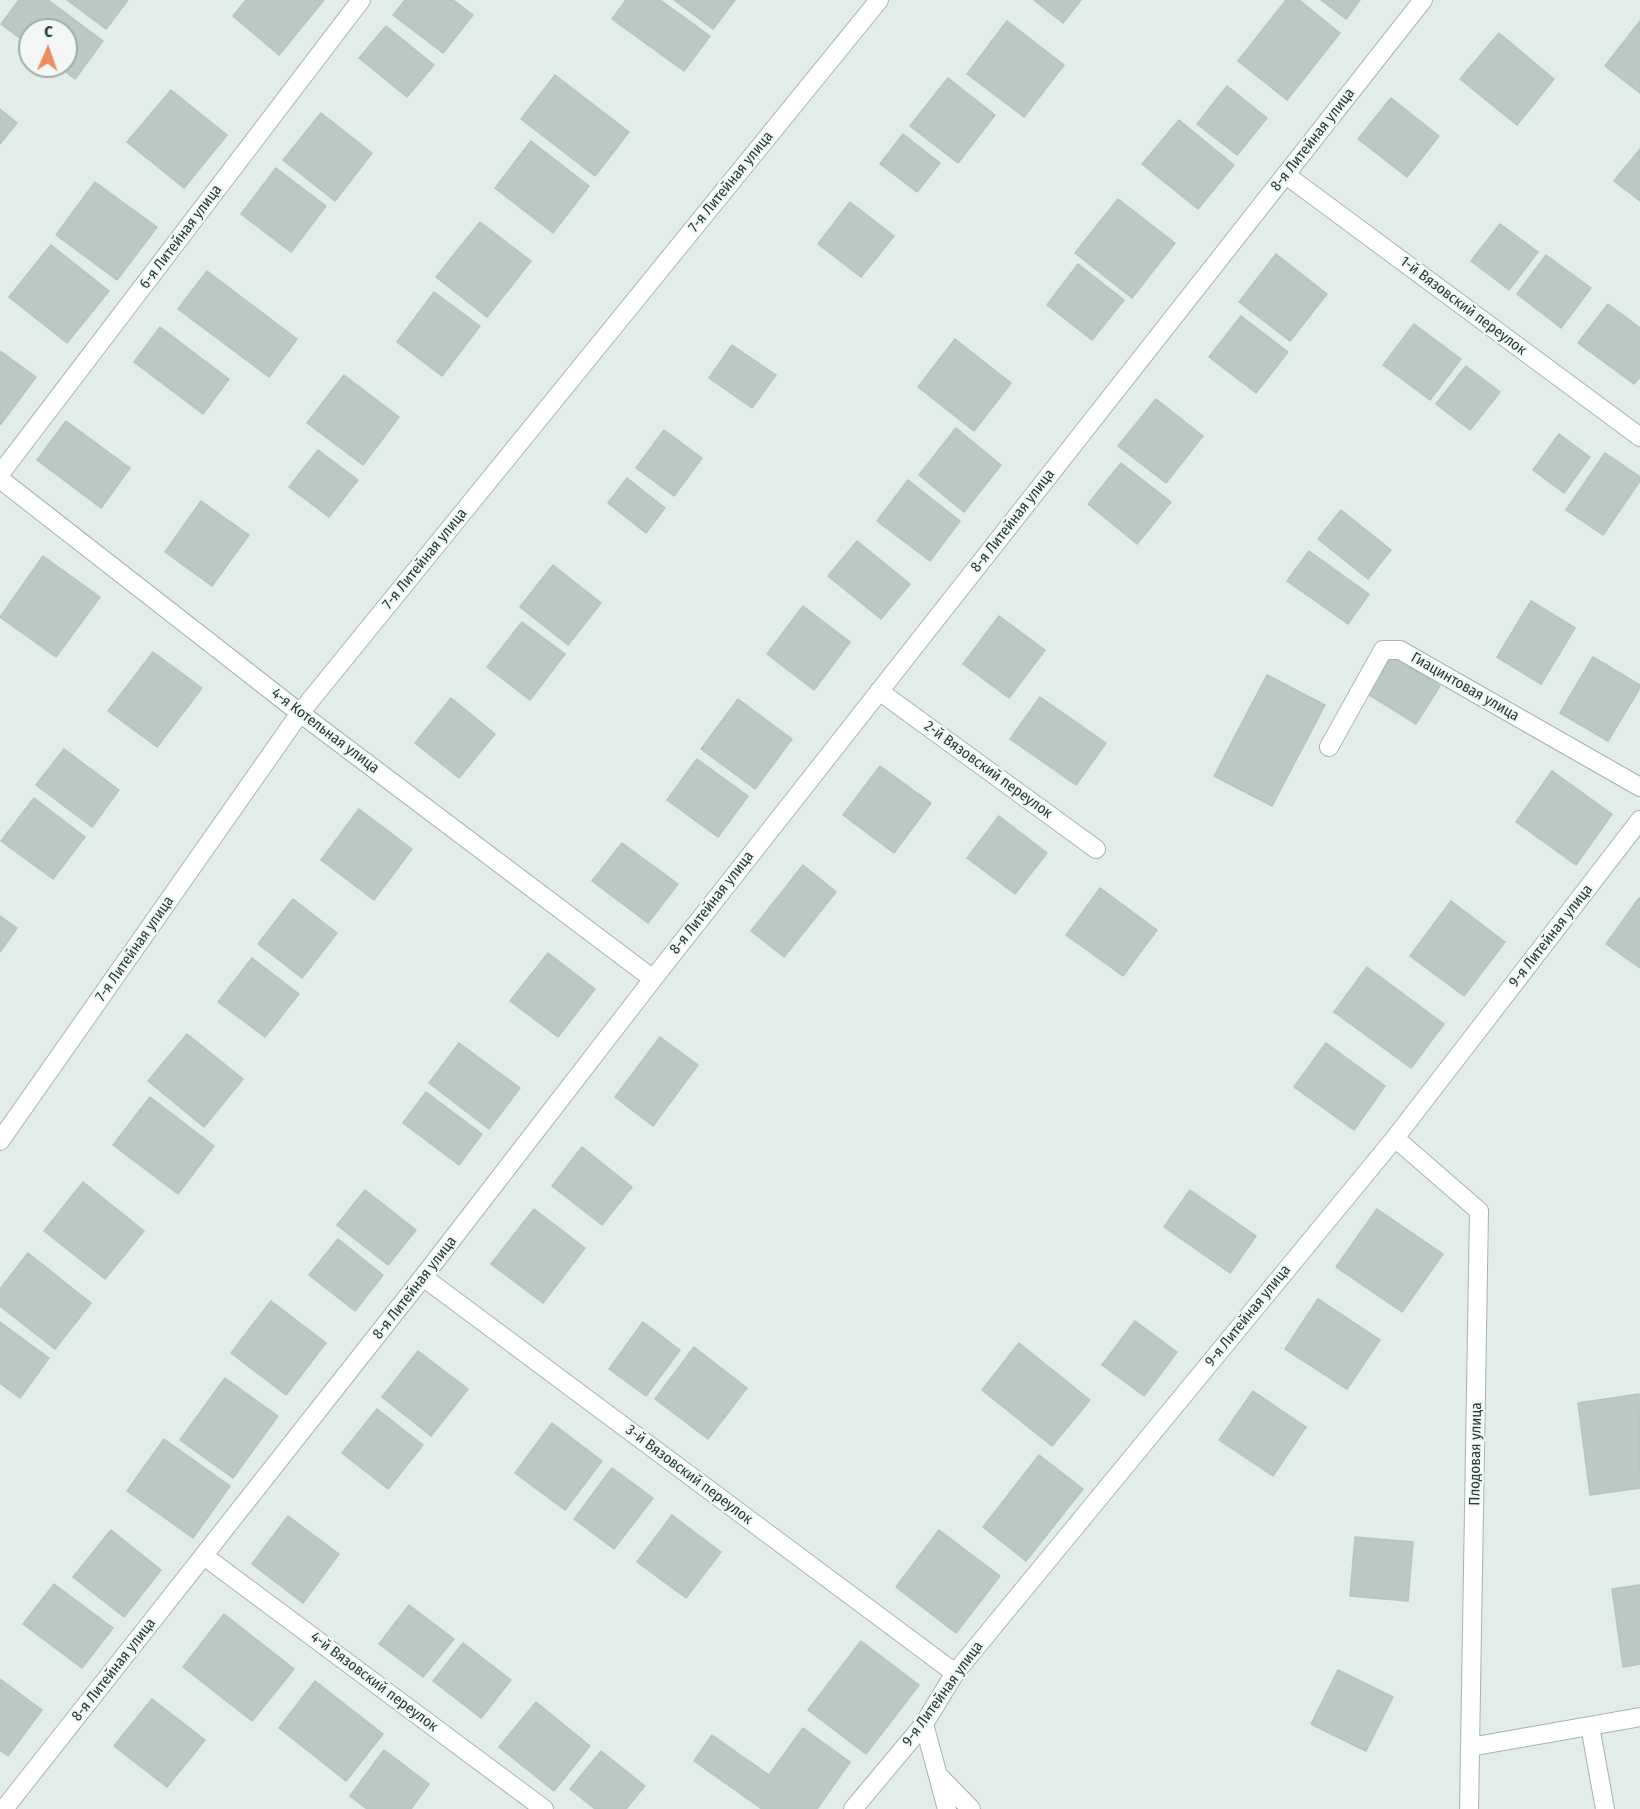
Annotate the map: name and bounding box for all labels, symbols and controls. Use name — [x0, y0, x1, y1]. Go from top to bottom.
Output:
north arrow — [18, 18, 78, 78]
text: С — [44, 22, 53, 41]
street label: 8-я Литейная улица — [1267, 85, 1359, 195]
street label: 7-я Литейная улица — [685, 128, 777, 236]
street label: 6-я Литейная улица — [136, 181, 226, 293]
street label: 1-й Вязовский переулок — [1396, 253, 1530, 359]
street label: 8-я Литейная улица — [967, 466, 1059, 576]
street label: 7-я Литейная улица — [379, 505, 471, 613]
street label: Гиацинтовая улица — [1408, 649, 1522, 725]
street label: 4-я Котельная улица — [268, 685, 382, 777]
street label: 2-й Вязовский переулок — [920, 717, 1056, 823]
street label: 8-я Литейная улица — [666, 848, 758, 958]
street label: 9-я Литейная улица — [1505, 881, 1597, 991]
street label: 7-я Литейная улица — [92, 893, 178, 1005]
street label: 8-я Литейная улица — [369, 1233, 461, 1343]
street label: 9-я Литейная улица — [1202, 1262, 1294, 1370]
street label: Плодовая улица — [1466, 1402, 1486, 1506]
street label: 3-й Вязовский переулок — [622, 1421, 756, 1529]
street label: 8-я Литейная улица — [68, 1615, 160, 1725]
street label: 4-й Вязовский переулок — [307, 1628, 441, 1736]
street label: 9-я Литейная улица — [899, 1638, 987, 1750]

